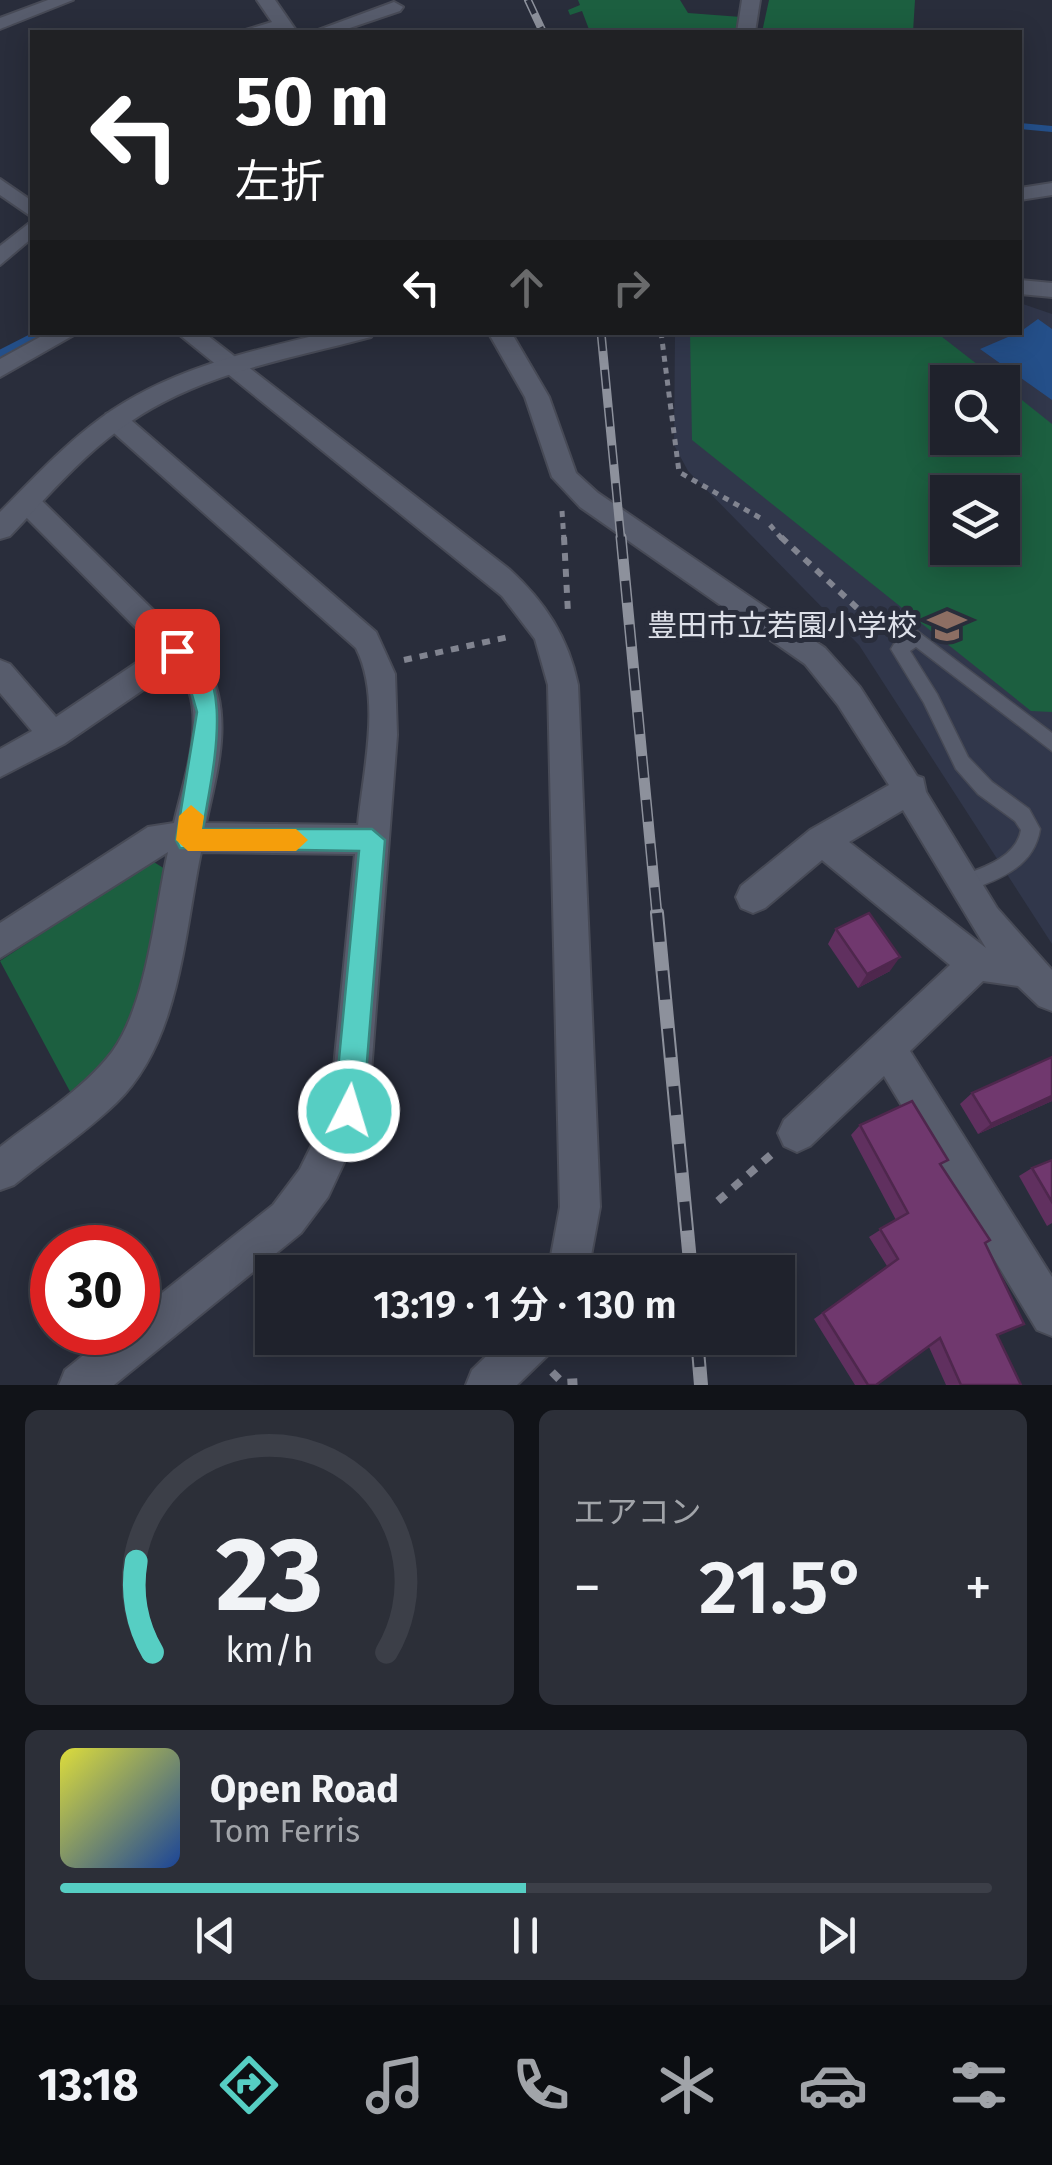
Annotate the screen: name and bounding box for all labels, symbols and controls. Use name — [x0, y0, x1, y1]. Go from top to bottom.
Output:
text: 50 m — [235, 60, 389, 144]
icon: left — [70, 70, 200, 200]
text: 左折 — [235, 155, 325, 209]
icon: left — [394, 260, 449, 315]
icon: ahead — [499, 260, 554, 315]
icon: right — [604, 260, 659, 315]
map controls — [930, 365, 1020, 565]
button: search — [930, 365, 1020, 455]
button: layers — [930, 475, 1020, 565]
school or university icon: 豊田市立若園小学校 — [926, 605, 968, 647]
place label: 豊田市立若園小学校 — [647, 608, 917, 644]
pin — [135, 609, 220, 694]
icon: arrive — [150, 624, 205, 679]
position arrow — [297, 1059, 401, 1163]
speed limit sign: 30 — [30, 1225, 160, 1355]
text: 13:19 · 1 分 · 130 m — [373, 1282, 677, 1328]
text: エアコン — [574, 1493, 702, 1531]
text: 23 — [216, 1513, 323, 1638]
text: 21.5° — [699, 1543, 867, 1633]
text: − — [574, 1555, 601, 1621]
text: + — [965, 1555, 992, 1621]
text: km/h — [225, 1629, 313, 1671]
text: Open Road — [210, 1766, 399, 1812]
text: Tom Ferris — [210, 1812, 360, 1850]
icon: previous — [188, 1908, 243, 1963]
icon: pause — [498, 1908, 553, 1963]
icon: next — [809, 1908, 864, 1963]
icon: directions — [214, 2050, 284, 2120]
icon: music — [360, 2050, 430, 2120]
icon: phone — [506, 2050, 576, 2120]
icon: climate — [652, 2050, 722, 2120]
icon: car — [798, 2050, 868, 2120]
icon: filters — [944, 2050, 1014, 2120]
text: 13:18 — [38, 2058, 139, 2112]

